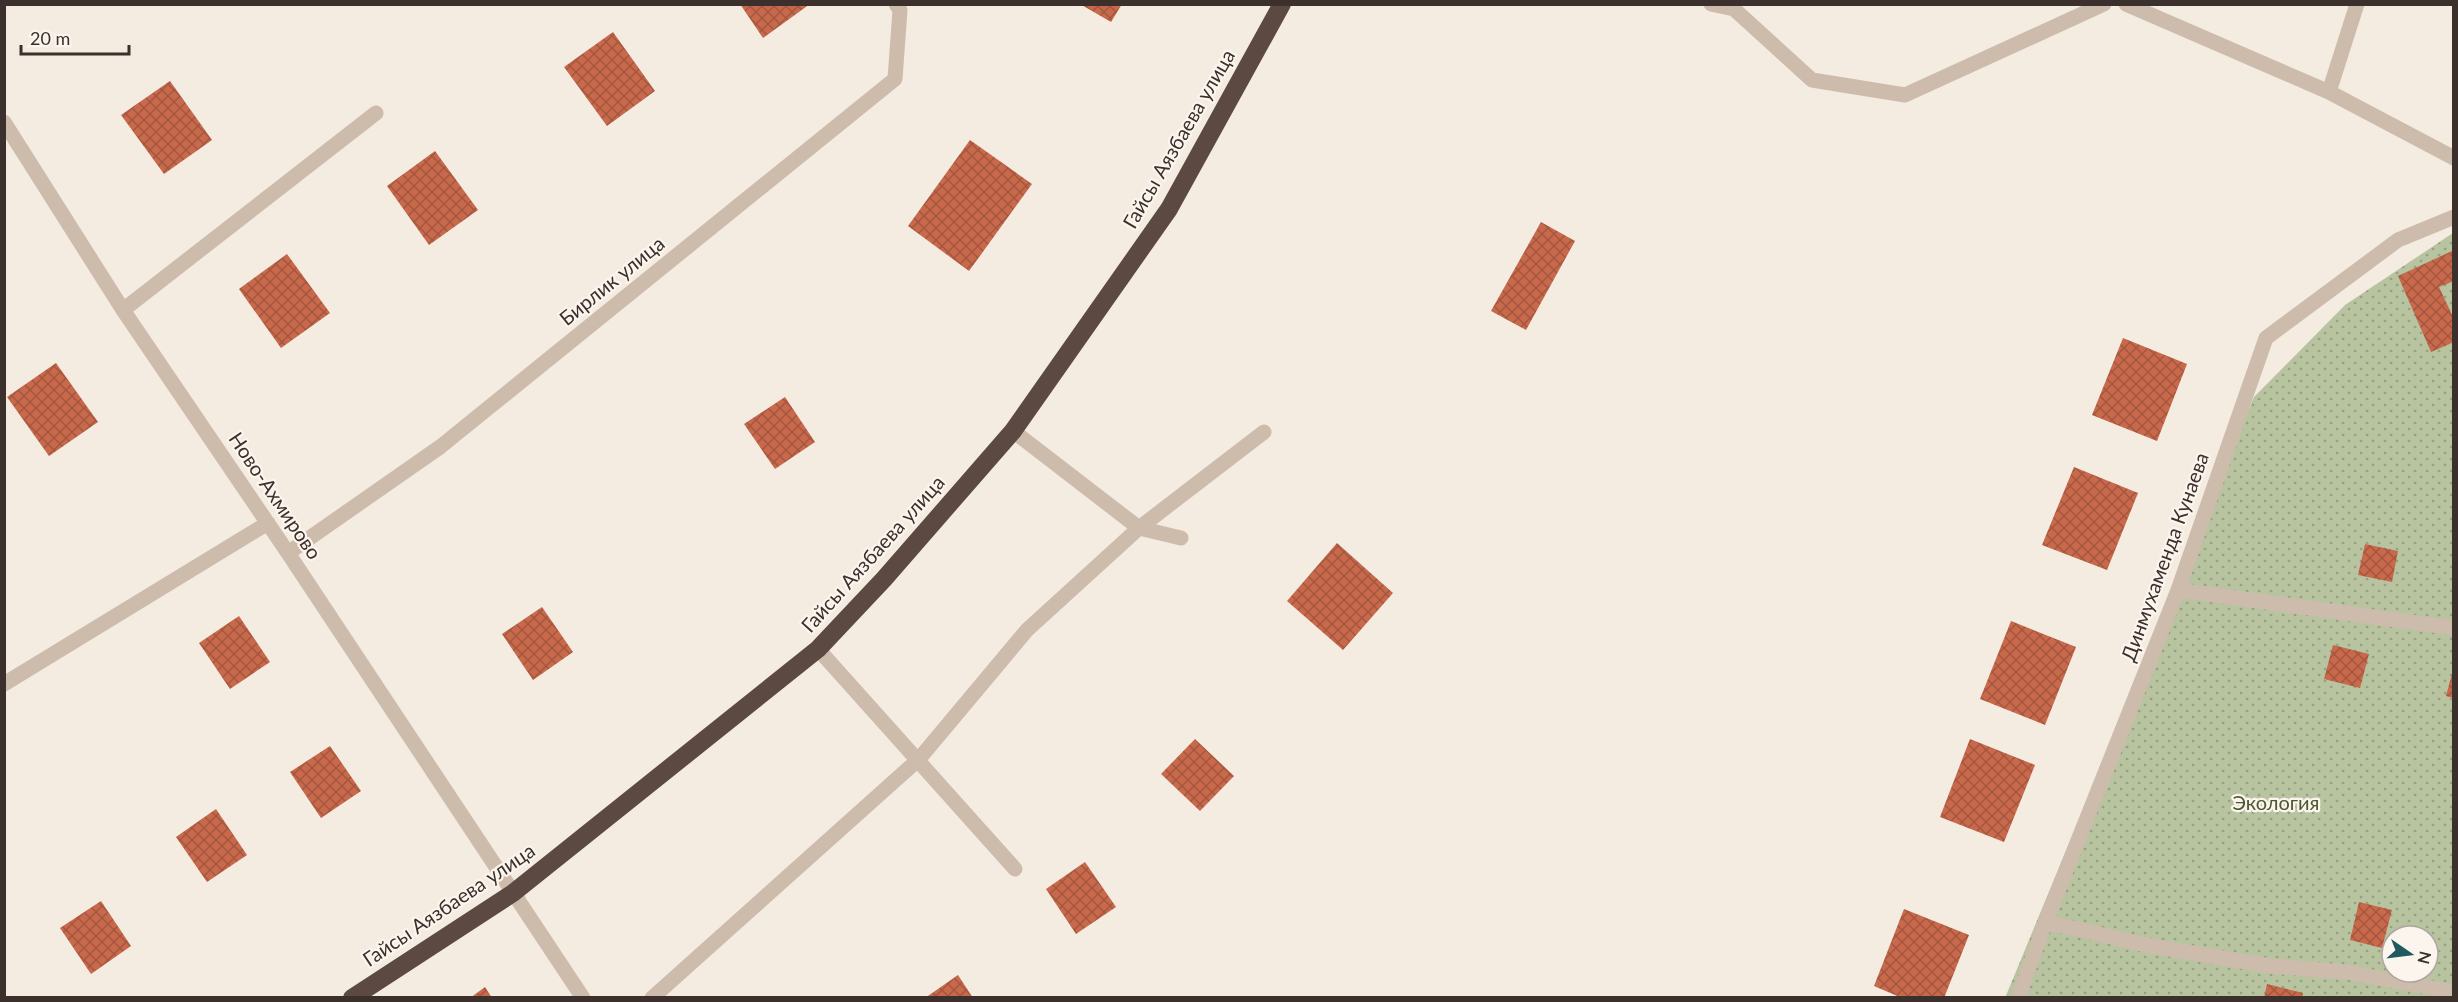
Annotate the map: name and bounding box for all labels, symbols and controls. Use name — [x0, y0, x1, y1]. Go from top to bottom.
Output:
scale bar — [21, 18, 129, 56]
text: 20 m — [30, 27, 70, 49]
street label: Гайсы Аязбаева улица — [1117, 45, 1239, 232]
street label: Бирлик улица — [554, 231, 669, 330]
street label: Ново-Ахмирово — [225, 427, 327, 563]
street label: Динмухаменда Кунаева — [2115, 449, 2213, 664]
street label: Гайсы Аязбаева улица — [796, 470, 949, 637]
park label: Экология — [2233, 790, 2319, 814]
street label: Гайсы Аязбаева улица — [358, 838, 539, 971]
north arrow — [2380, 924, 2440, 984]
text: N — [2414, 949, 2436, 966]

